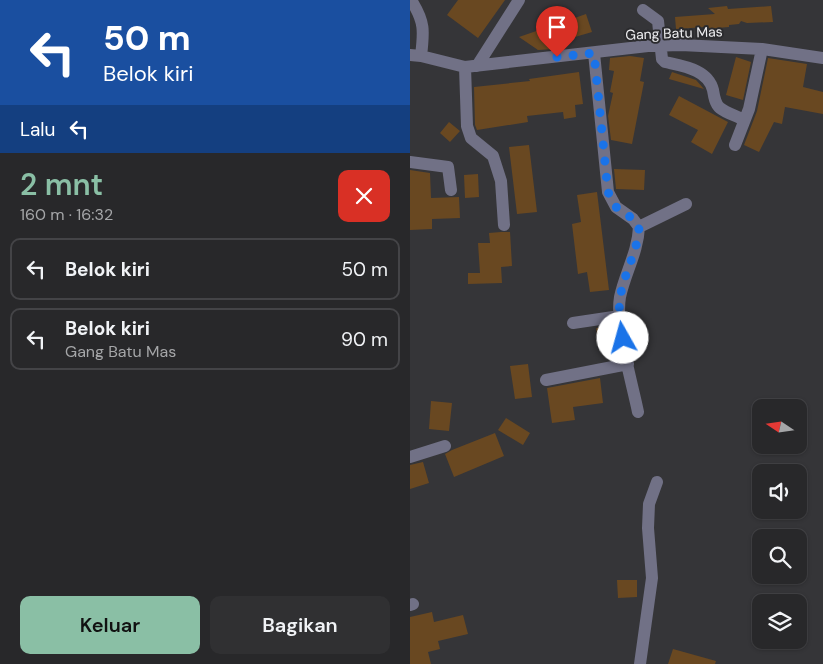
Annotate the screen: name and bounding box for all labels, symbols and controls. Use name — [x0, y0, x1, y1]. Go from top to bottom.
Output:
pin — [536, 6, 578, 57]
icon: arrive — [543, 13, 571, 41]
text: 50 m — [103, 15, 191, 61]
icon: left — [20, 20, 85, 85]
street label: Gang Batu Mas — [625, 22, 723, 44]
text: Belok kiri — [103, 59, 193, 88]
icon: left — [65, 115, 93, 143]
text: Lalu — [20, 117, 55, 142]
text: 2 mnt — [20, 165, 103, 204]
button: close — [338, 170, 390, 222]
text: 160 m · 16:32 — [20, 204, 113, 225]
icon: left — [22, 255, 50, 283]
text: Belok kiri — [65, 257, 150, 282]
text: 50 m — [341, 257, 388, 282]
position arrow — [596, 311, 648, 363]
text: Belok kiri — [65, 316, 150, 341]
icon: left — [22, 325, 50, 353]
text: 90 m — [341, 327, 388, 352]
text: Gang Batu Mas — [65, 341, 176, 362]
north arrow — [752, 399, 808, 454]
map controls — [752, 399, 807, 649]
button: sound — [752, 464, 807, 519]
button: search — [752, 529, 807, 584]
button: layers — [752, 594, 807, 649]
button: Keluar — [20, 596, 200, 654]
button: Bagikan — [210, 596, 390, 654]

